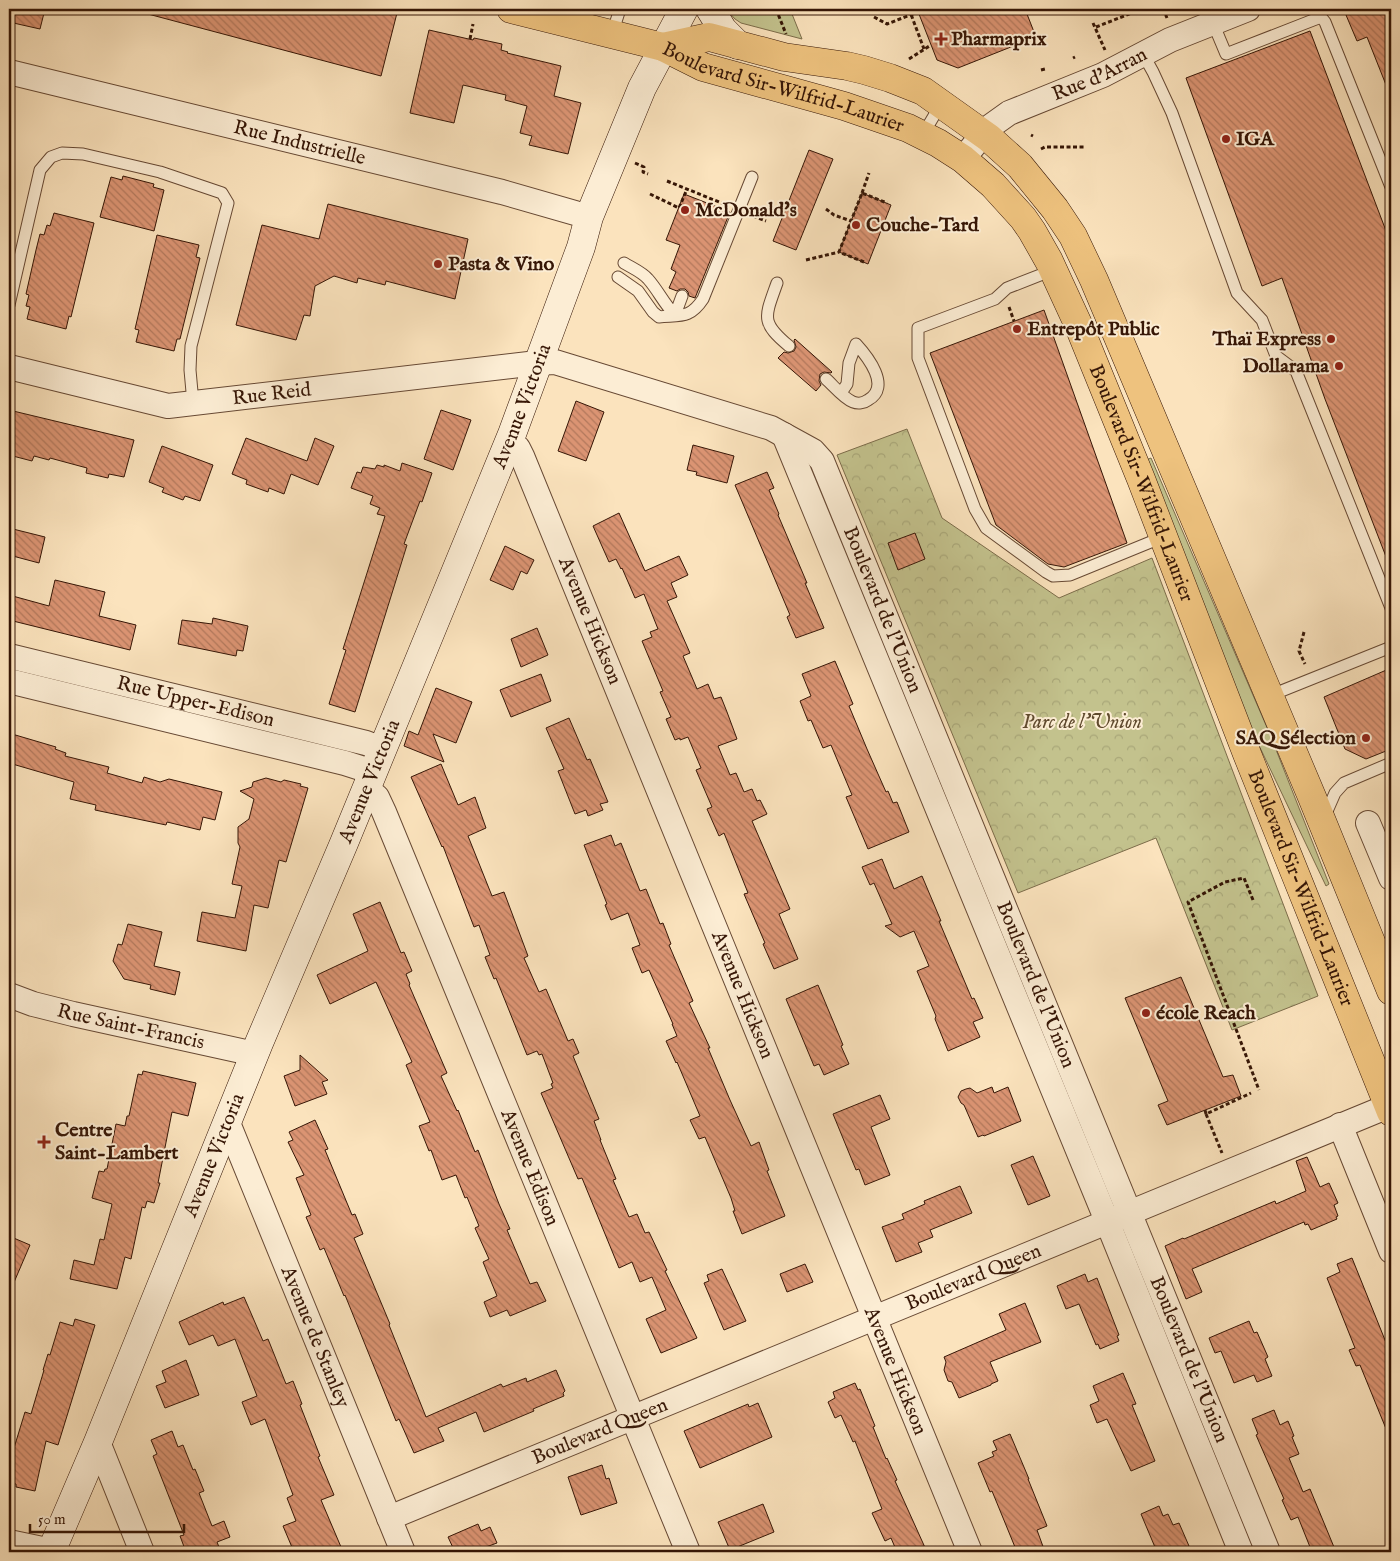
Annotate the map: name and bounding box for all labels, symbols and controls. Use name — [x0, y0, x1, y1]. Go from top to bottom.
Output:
place label: Pharmaprix — [951, 27, 1047, 52]
marker: Pharmaprix — [935, 33, 947, 45]
street label: Boulevard Sir-Wilfrid-Laurier — [658, 36, 908, 138]
street label: Rue d'Arran — [1048, 42, 1152, 107]
street label: Rue Industrielle — [231, 115, 368, 171]
place label: IGA — [1236, 127, 1275, 152]
marker: IGA — [1220, 133, 1232, 145]
place label: McDonald's — [695, 198, 797, 223]
marker: McDonald's — [679, 204, 691, 216]
place label: Couche-Tard — [866, 213, 980, 238]
marker: Couche-Tard — [850, 219, 862, 231]
place label: Pasta & Vino — [448, 252, 554, 277]
marker: Pasta & Vino — [432, 258, 444, 270]
place label: Entrepôt Public — [1027, 317, 1160, 342]
marker: Entrepôt Public — [1011, 323, 1023, 335]
place label: Thaï Express — [1211, 327, 1321, 352]
marker: Thaï Express — [1325, 333, 1337, 345]
street label: Avenue Victoria — [486, 340, 557, 473]
place label: Dollarama — [1243, 354, 1329, 379]
marker: Dollarama — [1333, 360, 1345, 372]
street label: Boulevard Sir-Wilfrid-Laurier — [1083, 361, 1200, 606]
street label: Rue Reid — [231, 377, 313, 411]
street label: Boulevard de l'Union — [838, 523, 928, 697]
street label: Avenue Hickson — [552, 552, 628, 689]
street label: Rue Upper-Edison — [114, 670, 277, 733]
park label: Parc de l'Union — [1022, 710, 1142, 735]
street label: Avenue Victoria — [332, 715, 406, 848]
place label: SAQ Sélection — [1236, 726, 1356, 751]
marker: SAQ Sélection — [1360, 732, 1372, 744]
street label: Boulevard Sir-Wilfrid-Laurier — [1242, 766, 1360, 1011]
street label: Boulevard de l'Union — [991, 898, 1081, 1072]
street label: Avenue Hickson — [705, 926, 780, 1063]
street label: Rue Saint-Francis — [54, 998, 207, 1055]
place label: école Reach — [1156, 1001, 1256, 1026]
marker: école Reach — [1140, 1007, 1152, 1019]
street label: Avenue Victoria — [177, 1089, 250, 1222]
street label: Avenue Edison — [495, 1104, 565, 1230]
place label: Centre Saint-Lambert — [55, 1118, 178, 1166]
marker: Centre Saint-Lambert — [37, 1135, 51, 1149]
street label: Boulevard Queen — [902, 1238, 1045, 1316]
street label: Avenue de Stanley — [275, 1261, 355, 1412]
street label: Boulevard de l'Union — [1144, 1272, 1235, 1447]
street label: Avenue Hickson — [858, 1302, 933, 1439]
street label: Boulevard Queen — [528, 1392, 672, 1470]
scale bar — [30, 1501, 184, 1533]
text: 50 m — [38, 1510, 66, 1529]

